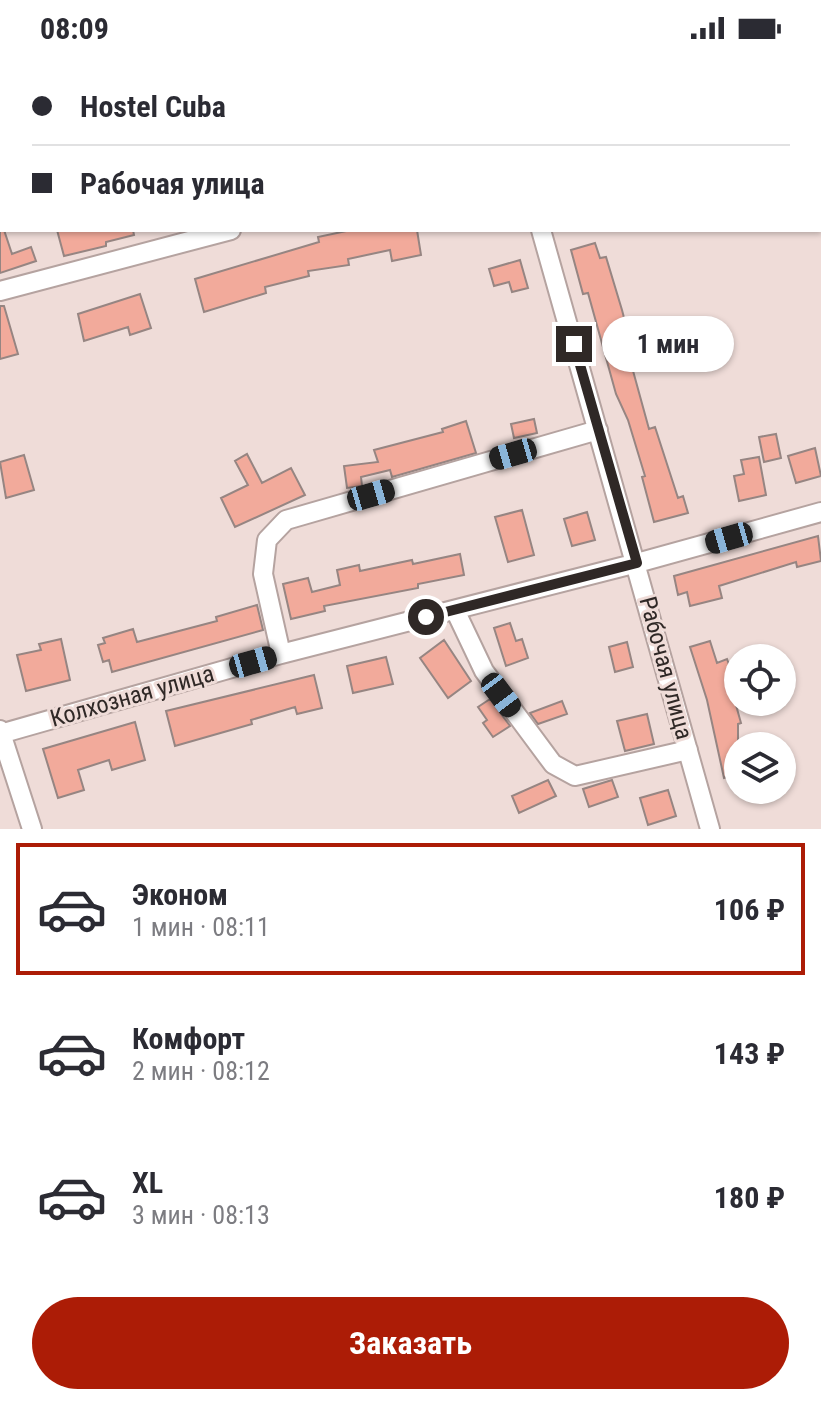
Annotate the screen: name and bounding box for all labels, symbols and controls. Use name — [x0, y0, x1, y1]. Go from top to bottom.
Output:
text: 08:09 — [40, 11, 109, 46]
text: Hostel Cuba — [80, 89, 226, 124]
text: Рабочая улица — [80, 166, 265, 201]
callout: 1 мин — [602, 316, 734, 372]
route end — [556, 326, 592, 362]
text: 1 мин — [637, 329, 699, 359]
car — [487, 436, 539, 472]
car — [345, 477, 397, 513]
car — [703, 520, 755, 556]
street label: Рабочая улица — [634, 594, 698, 742]
route start — [408, 599, 444, 635]
car — [227, 644, 279, 680]
map controls — [724, 644, 796, 804]
button: locate — [724, 644, 796, 716]
street label: Колхозная улица — [47, 659, 217, 733]
car — [477, 669, 525, 721]
button: layers — [724, 732, 796, 804]
icon: car — [36, 873, 108, 945]
text: Эконом — [132, 877, 228, 912]
text: 106 ₽ — [714, 892, 785, 927]
text: 1 мин · 08:11 — [132, 912, 270, 942]
icon: car — [36, 1017, 108, 1089]
text: Комфорт — [132, 1021, 245, 1056]
text: 143 ₽ — [714, 1036, 785, 1071]
text: 2 мин · 08:12 — [132, 1056, 270, 1086]
icon: car — [36, 1161, 108, 1233]
text: XL — [132, 1165, 163, 1200]
text: 180 ₽ — [714, 1180, 785, 1215]
text: 3 мин · 08:13 — [132, 1200, 270, 1230]
button: Заказать — [32, 1297, 789, 1389]

